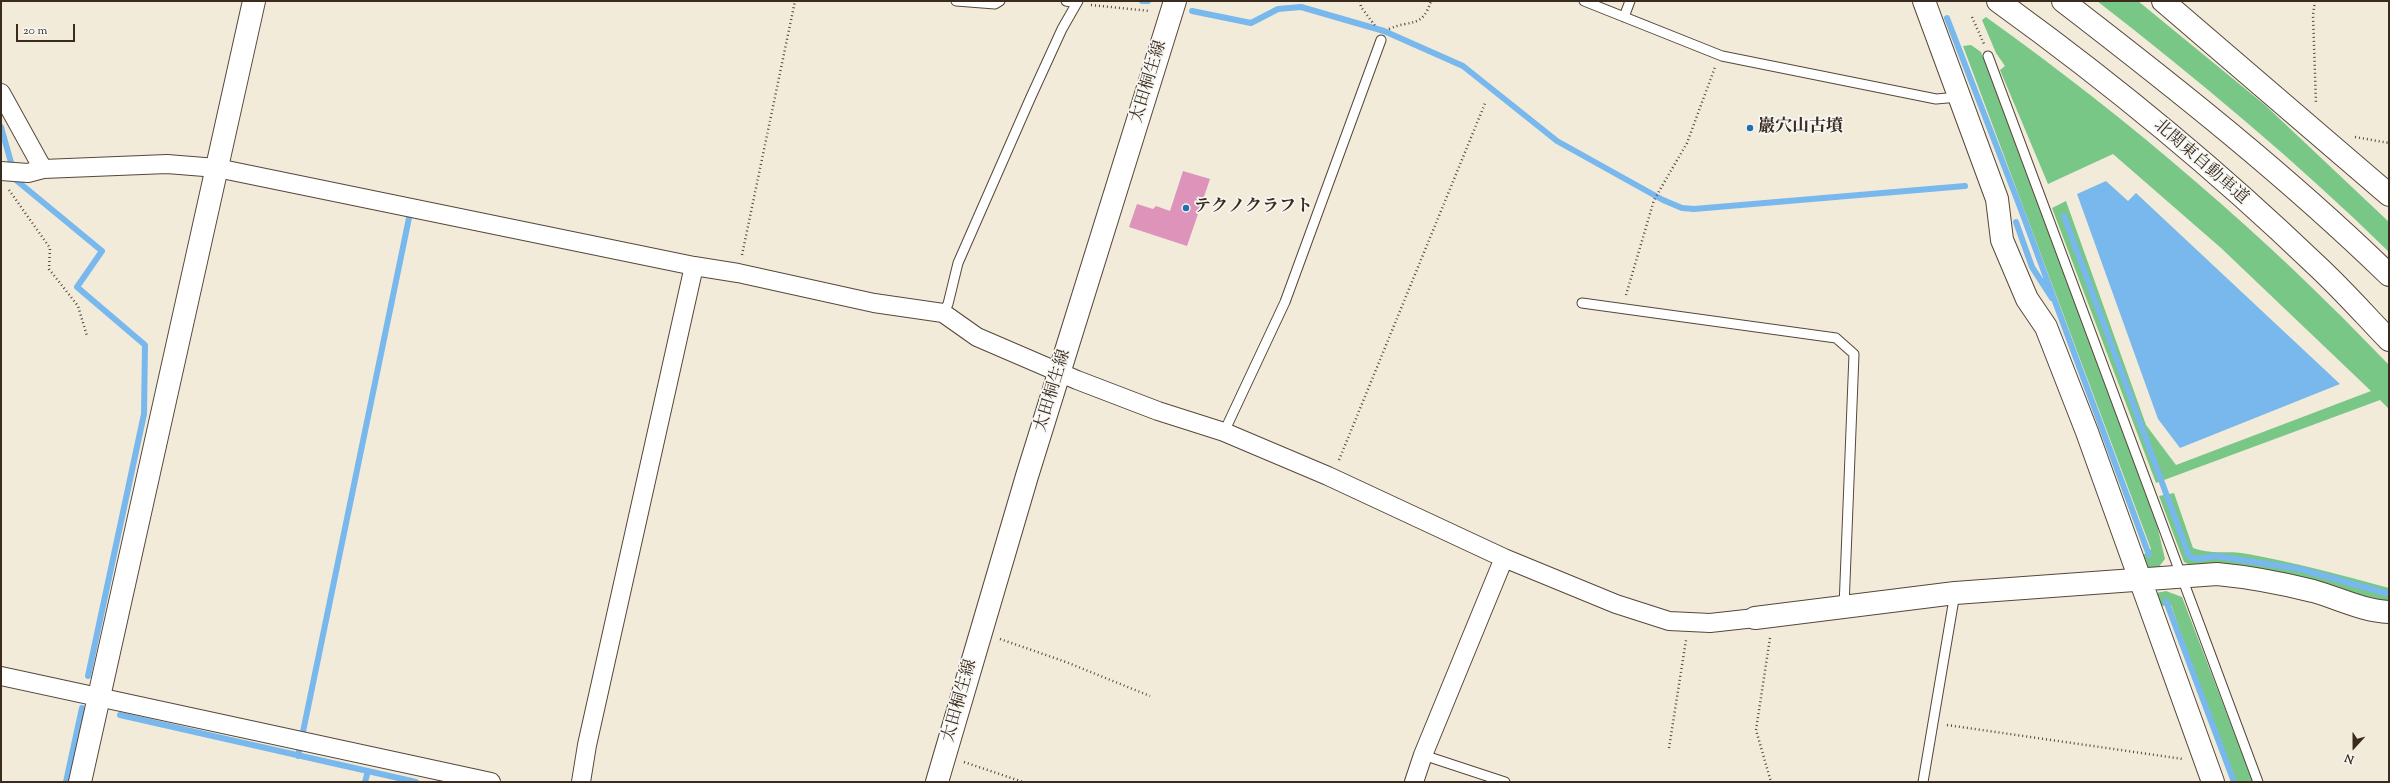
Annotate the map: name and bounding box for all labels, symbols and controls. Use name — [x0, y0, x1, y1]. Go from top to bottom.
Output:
scale bar — [18, 16, 77, 42]
text: 20 m — [23, 22, 47, 40]
street label: 太田桐生線 — [1128, 38, 1172, 126]
street label: 北関東自動車道 — [2148, 116, 2252, 210]
place label: 巖穴山古墳 — [1758, 118, 1843, 138]
marker: 巖穴山古墳 — [1745, 123, 1755, 133]
place label: テクノクラフト — [1194, 198, 1313, 218]
marker: テクノクラフト — [1181, 203, 1191, 213]
street label: 太田桐生線 — [1032, 347, 1076, 435]
street label: 太田桐生線 — [939, 657, 983, 745]
north arrow — [2334, 727, 2374, 767]
text: N — [2343, 749, 2357, 767]

